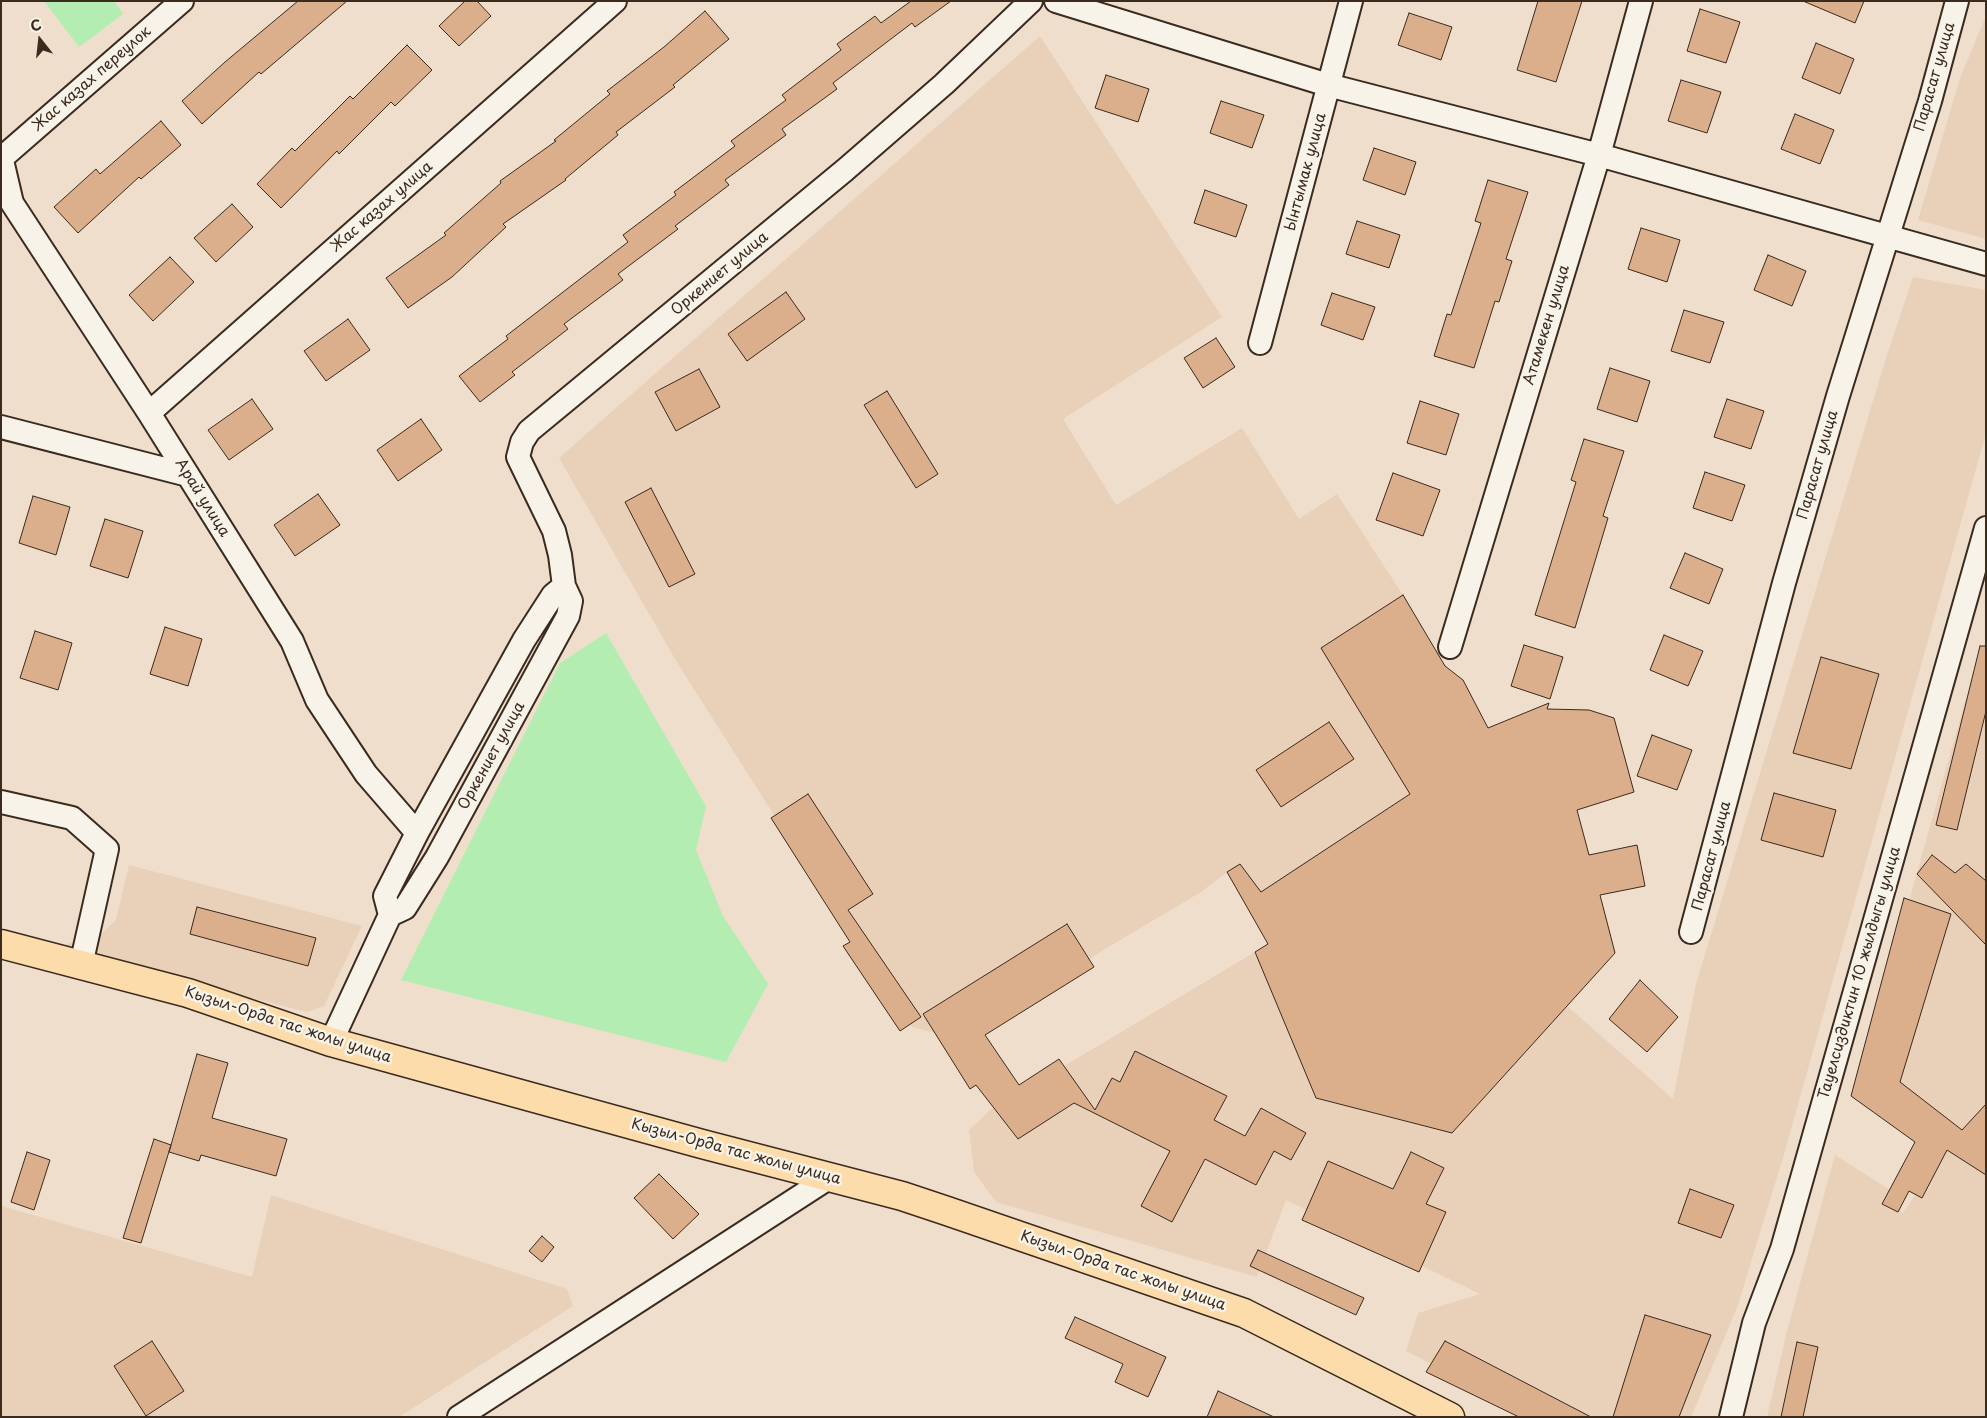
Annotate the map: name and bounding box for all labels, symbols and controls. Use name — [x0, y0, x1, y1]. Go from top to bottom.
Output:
text: С — [28, 14, 44, 37]
north arrow — [15, 15, 65, 65]
street label: Парасат улица — [1911, 20, 1959, 134]
street label: Жас казах переулок — [29, 23, 155, 135]
street label: Ынтымак улица — [1282, 111, 1330, 233]
street label: Жас казах улица — [327, 158, 437, 256]
street label: Оркениет улица — [668, 228, 772, 320]
street label: Атамекен улица — [1520, 263, 1574, 387]
street label: Парасат улица — [1794, 408, 1842, 522]
street label: Арай улица — [171, 456, 233, 540]
street label: Оркениет улица — [455, 699, 529, 813]
street label: Парасат улица — [1689, 799, 1735, 913]
street label: Тауелсиздиктин 10 жылдыгы улица — [1815, 845, 1905, 1101]
street label: Кызыл-Орда тас жолы улица — [182, 983, 394, 1067]
street label: Кызыл-Орда тас жолы улица — [629, 1115, 843, 1189]
street label: Кызыл-Орда тас жолы улица — [1018, 1227, 1228, 1315]

